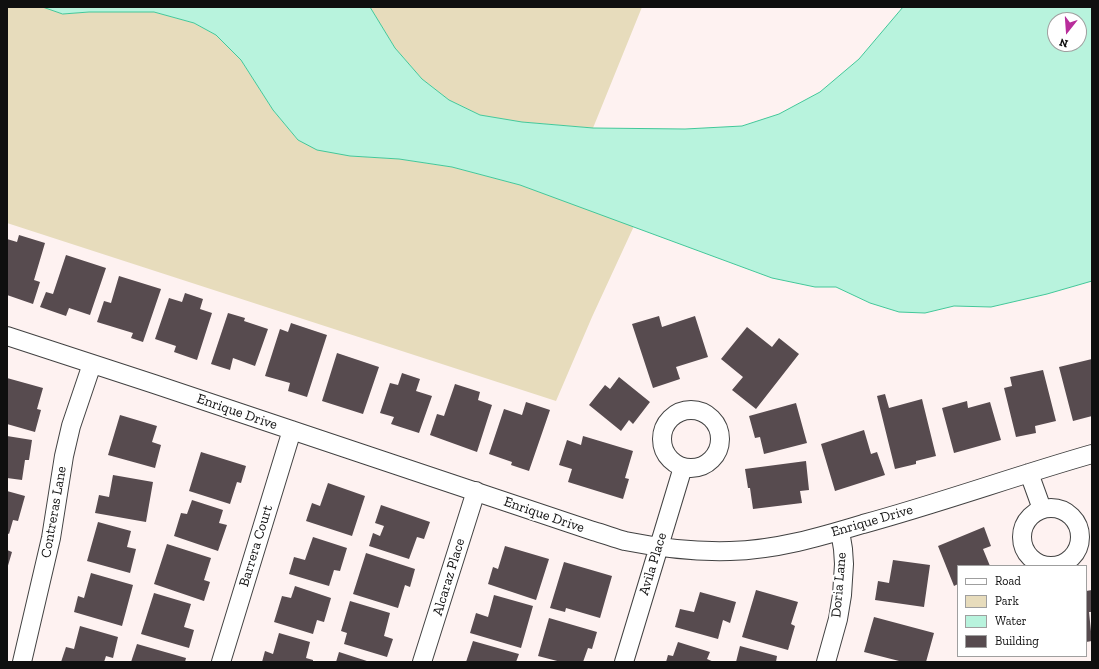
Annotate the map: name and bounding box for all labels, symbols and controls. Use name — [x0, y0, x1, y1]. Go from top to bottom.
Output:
north arrow — [1047, 12, 1087, 52]
text: N — [1058, 36, 1070, 50]
street label: Enrique Drive — [195, 390, 279, 434]
street label: Contreras Lane — [38, 465, 70, 559]
street label: Enrique Drive — [502, 493, 586, 537]
street label: Enrique Drive — [829, 501, 915, 541]
street label: Barrera Court — [236, 503, 276, 589]
street label: Avila Place — [636, 531, 670, 597]
street label: Alcaraz Place — [429, 536, 469, 618]
street label: Doria Lane — [828, 552, 850, 618]
legend — [957, 565, 1087, 657]
text: Road — [995, 574, 1021, 588]
text: Park — [995, 594, 1019, 608]
text: Water — [995, 614, 1027, 628]
text: Building — [995, 634, 1039, 648]

